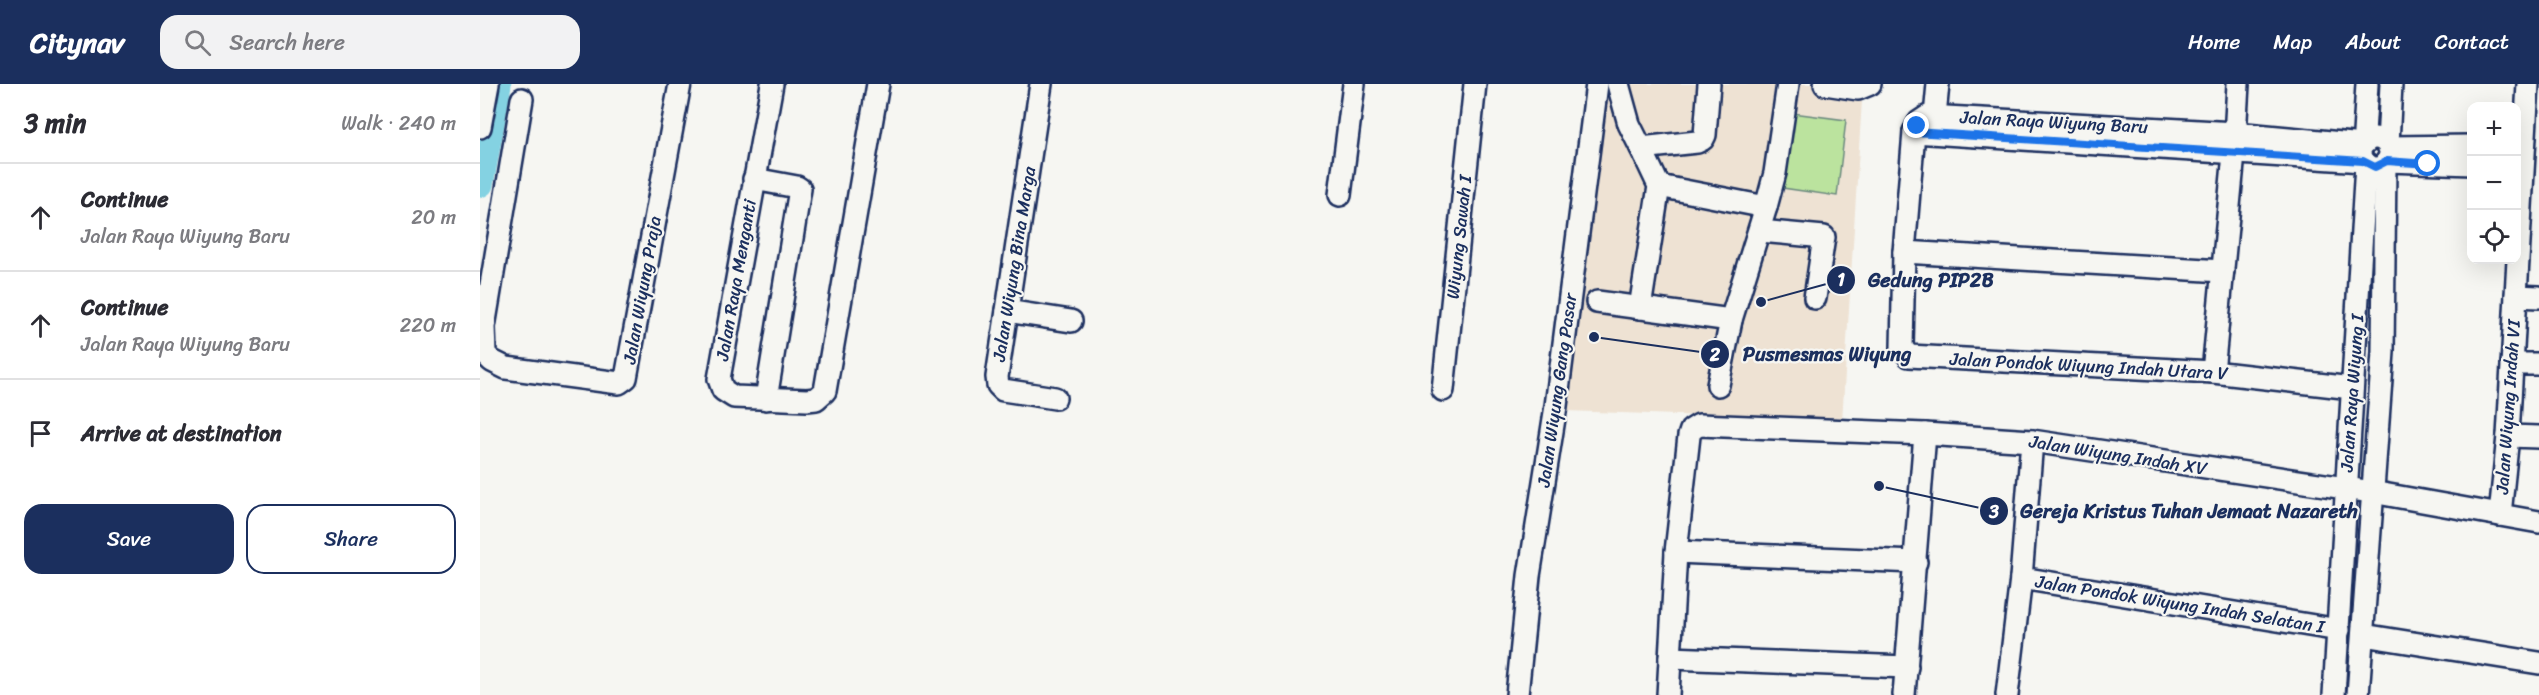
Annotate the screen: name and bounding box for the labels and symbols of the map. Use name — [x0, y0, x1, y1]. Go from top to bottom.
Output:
street label: Jalan Raya Wiyung Baru — [1958, 101, 2149, 143]
route end — [1903, 112, 1929, 138]
route start — [2414, 150, 2440, 176]
street label: Jalan Wiyung Bina Marga — [983, 163, 1045, 365]
street label: Wiyung Sawah I — [1437, 172, 1482, 301]
street label: Jalan Raya Menganti — [706, 196, 766, 364]
street label: Jalan Wiyung Praja — [613, 214, 671, 367]
callout: Gedung PIP2B — [1826, 261, 2006, 299]
text: Gedung PIP2B — [1867, 263, 1994, 298]
text: 1 — [1837, 264, 1845, 296]
street label: Jalan Wiyung Gang Pasar — [1527, 289, 1587, 490]
street label: Jalan Raya Wiyung I — [2330, 311, 2374, 474]
street label: Jalan Wiyung Indah VI — [2486, 317, 2530, 496]
callout: Pusmesmas Wiyung — [1700, 335, 1923, 373]
text: Pusmesmas Wiyung — [1743, 337, 1911, 372]
text: 2 — [1709, 339, 1721, 371]
street label: Jalan Pondok Wiyung Indah Utara V — [1948, 343, 2229, 389]
street label: Jalan Wiyung Indah XV — [2026, 425, 2210, 485]
callout: Gereja Kristus Tuhan Jemaat Nazareth — [1979, 492, 2369, 530]
text: Gereja Kristus Tuhan Jemaat Nazareth — [2019, 494, 2358, 529]
text: 3 — [1988, 496, 1999, 528]
street label: Jalan Pondok Wiyung Indah Selatan I — [2032, 565, 2329, 643]

